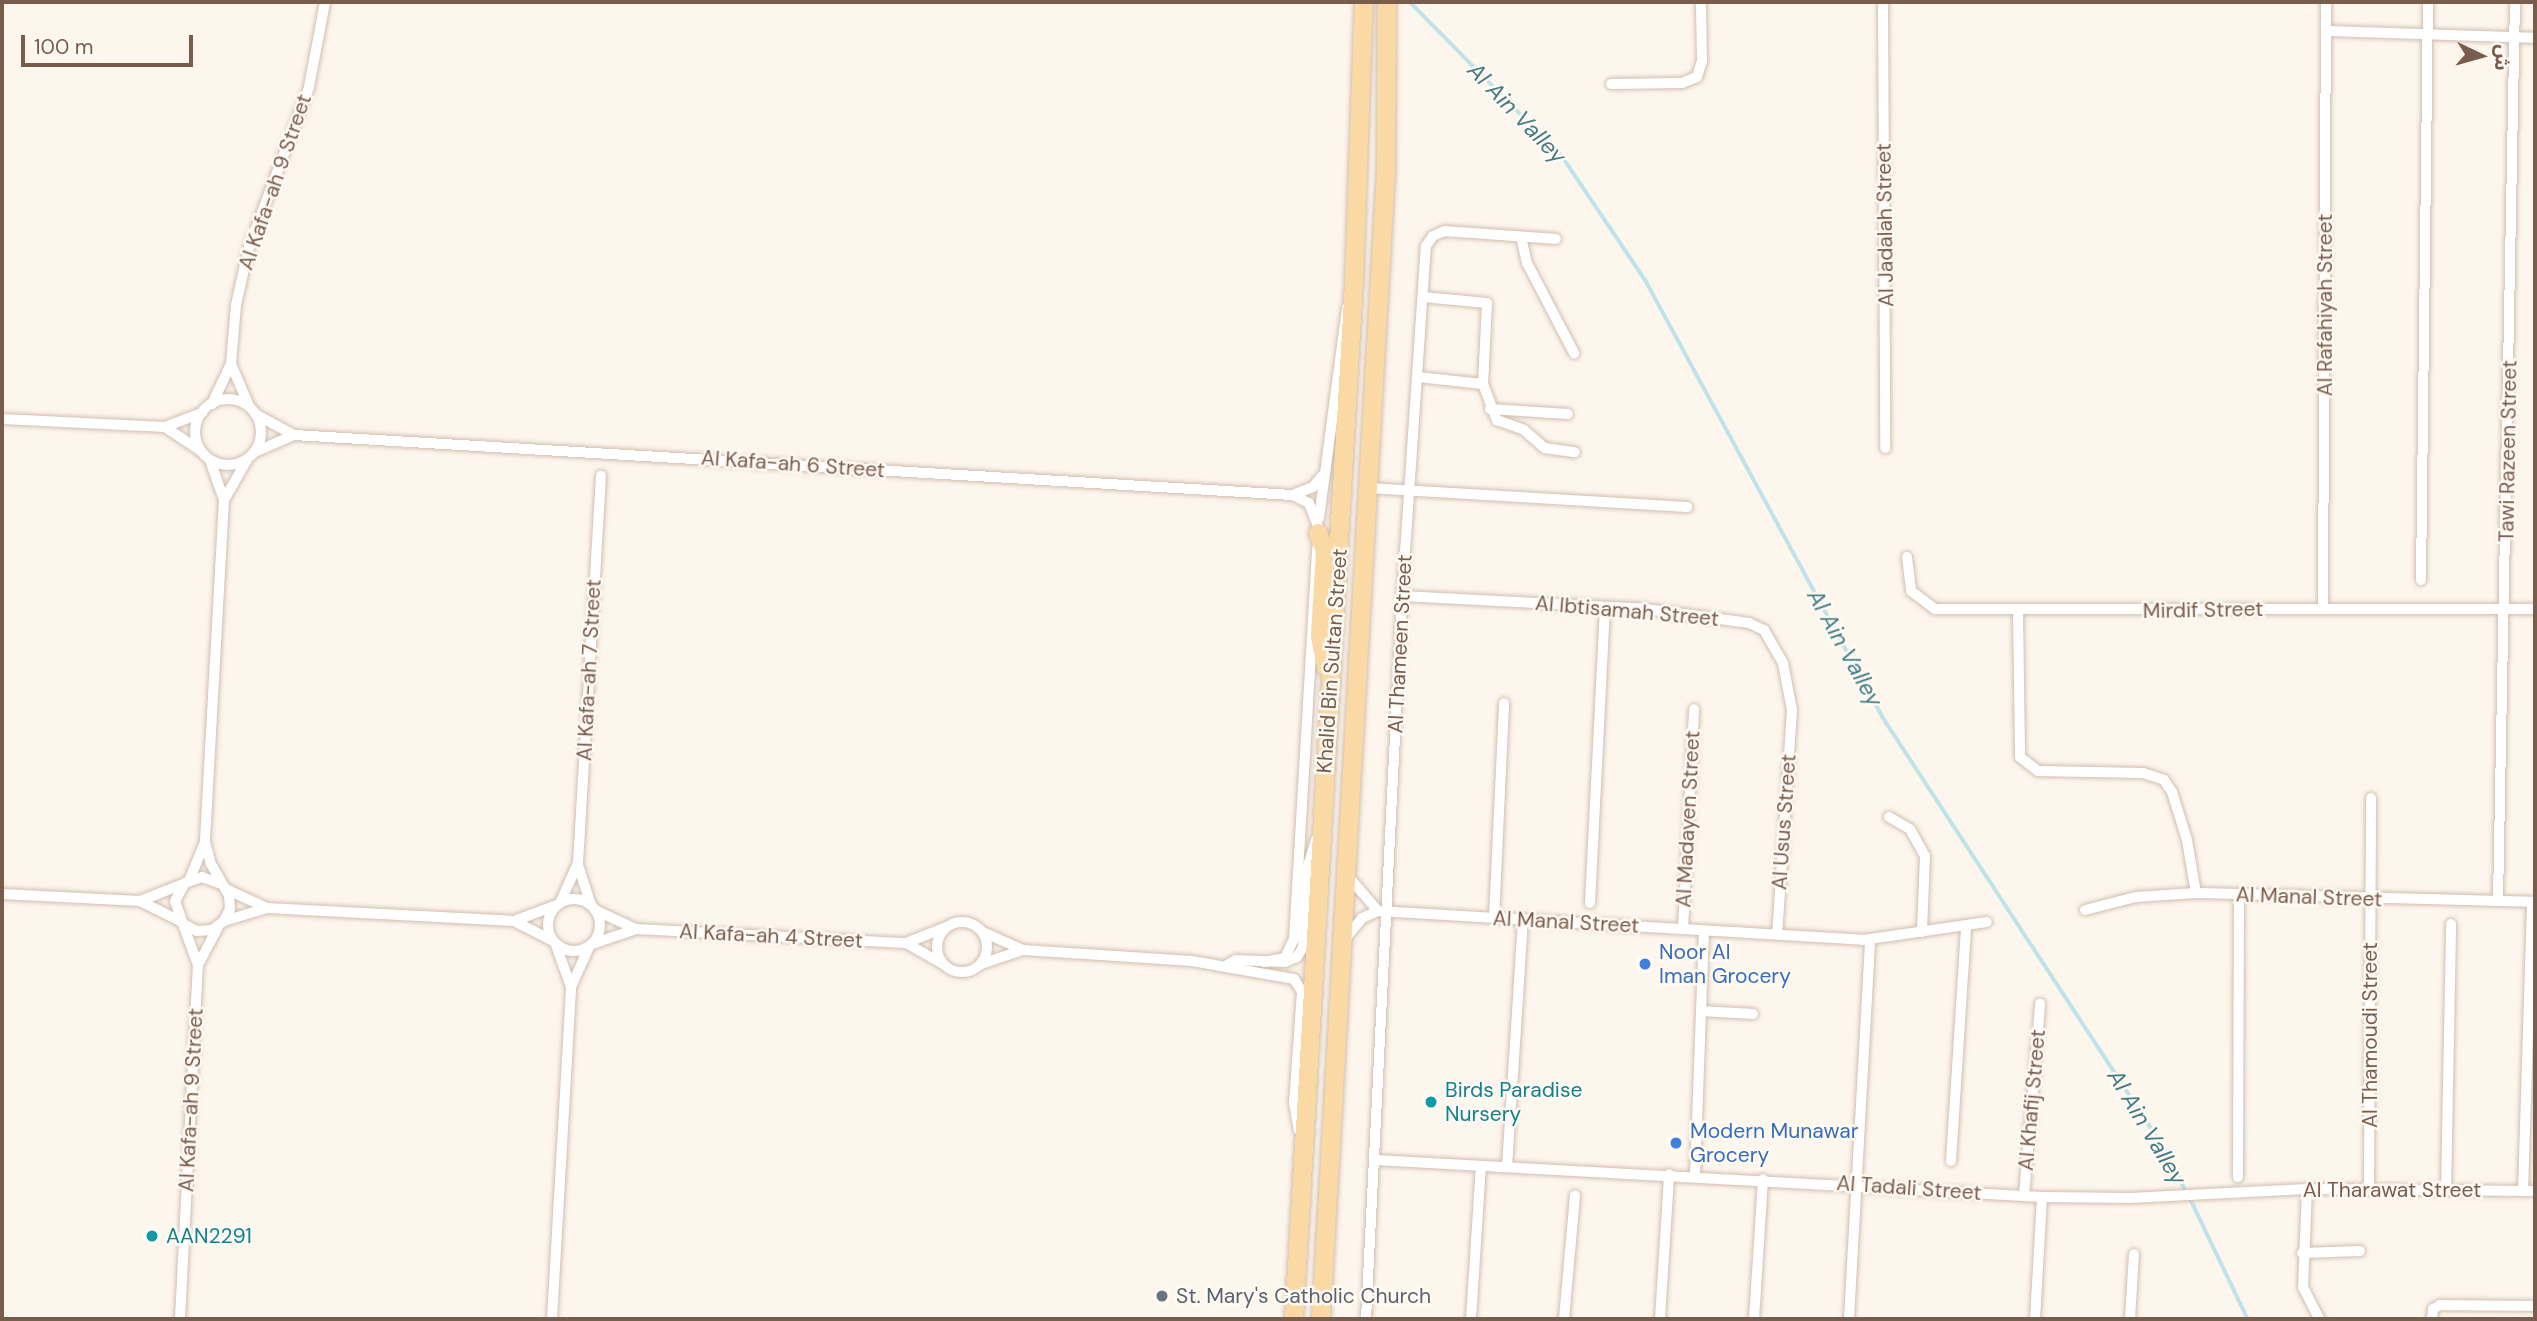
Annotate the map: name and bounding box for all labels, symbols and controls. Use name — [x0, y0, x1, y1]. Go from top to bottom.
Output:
scale bar — [24, 21, 196, 65]
north arrow — [2446, 21, 2516, 91]
text: 100 m — [34, 33, 94, 61]
text: ش — [2489, 44, 2516, 72]
water label: Al Ain Valley — [1462, 57, 1572, 169]
street label: Al Kafa-ah 9 Street — [233, 91, 317, 273]
street label: Al Jadalah Street — [1871, 143, 1899, 307]
street label: Al Rafahiyah Street — [2312, 214, 2338, 396]
street label: Tawi Razeen Street — [2494, 360, 2522, 542]
street label: Al Kafa-ah 6 Street — [700, 445, 886, 483]
street label: Khalid Bin Sultan Street — [1312, 548, 1352, 774]
street label: Al Thameen Street — [1383, 554, 1417, 734]
street label: Al Kafa-ah 7 Street — [572, 578, 606, 762]
water label: Al Ain Valley — [1801, 584, 1889, 712]
street label: Al Ibtisamah Street — [1534, 590, 1720, 632]
street label: Mirdif Street — [2143, 596, 2263, 624]
street label: Al Madayen Street — [1671, 730, 1705, 908]
street label: Al Usus Street — [1767, 753, 1801, 891]
street label: Al Manal Street — [2235, 882, 2383, 912]
street label: Al Manal Street — [1492, 906, 1640, 938]
street label: Al Kafa-ah 4 Street — [679, 919, 863, 953]
place label: Noor Al Iman Grocery — [1659, 939, 1791, 989]
street label: Al Thamoudi Street — [2357, 942, 2383, 1128]
marker: Noor Al Iman Grocery — [1637, 956, 1653, 972]
street label: Al Kafa-ah 9 Street — [174, 1007, 208, 1193]
street label: Al Khafij Street — [2013, 1028, 2051, 1172]
water label: Al Ain Valley — [2102, 1064, 2192, 1190]
place label: Birds Paradise Nursery — [1445, 1077, 1582, 1127]
marker: Birds Paradise Nursery — [1423, 1094, 1439, 1110]
place label: Modern Munawar Grocery — [1690, 1118, 1858, 1168]
marker: Modern Munawar Grocery — [1668, 1135, 1684, 1151]
street label: Al Tadali Street — [1836, 1170, 1982, 1206]
street label: Al Tharawat Street — [2303, 1177, 2481, 1203]
place label: AAN2291 — [166, 1223, 252, 1249]
marker: AAN2291 — [144, 1228, 160, 1244]
place label: St. Mary's Catholic Church — [1176, 1283, 1431, 1309]
marker: St. Mary's Catholic Church — [1154, 1288, 1170, 1304]

